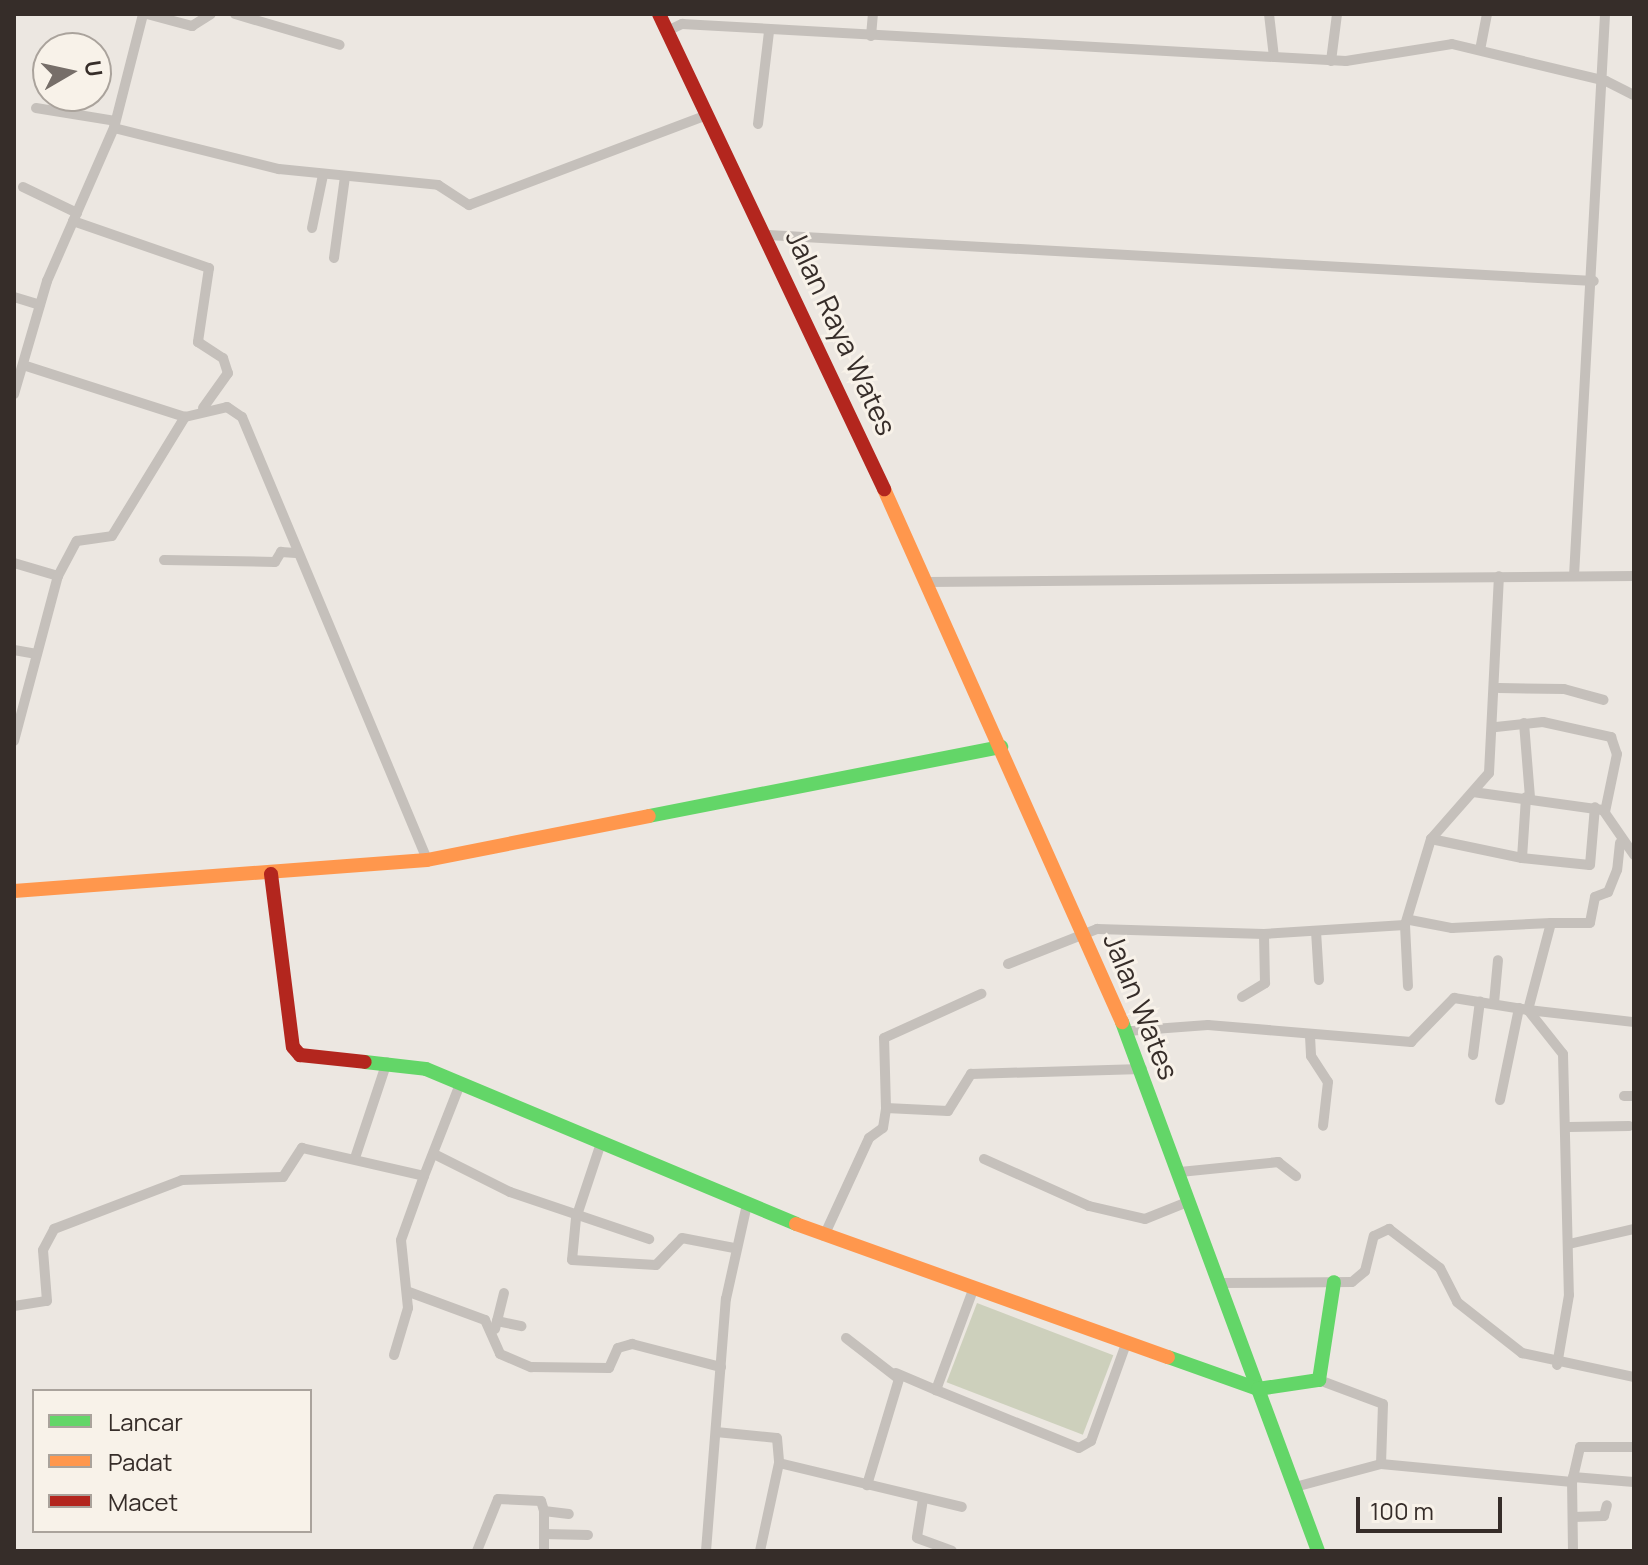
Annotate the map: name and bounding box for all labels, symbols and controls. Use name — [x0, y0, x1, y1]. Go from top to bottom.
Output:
north arrow — [32, 32, 112, 112]
text: U — [78, 58, 110, 79]
street label: Jalan Raya Wates — [780, 224, 904, 440]
street label: Jalan Wates — [1097, 928, 1187, 1084]
legend — [32, 1389, 312, 1533]
text: Lancar — [108, 1405, 183, 1438]
text: Padat — [108, 1445, 172, 1478]
scale bar — [1360, 1481, 1506, 1531]
text: Macet — [108, 1485, 178, 1518]
text: 100 m — [1370, 1494, 1434, 1527]

